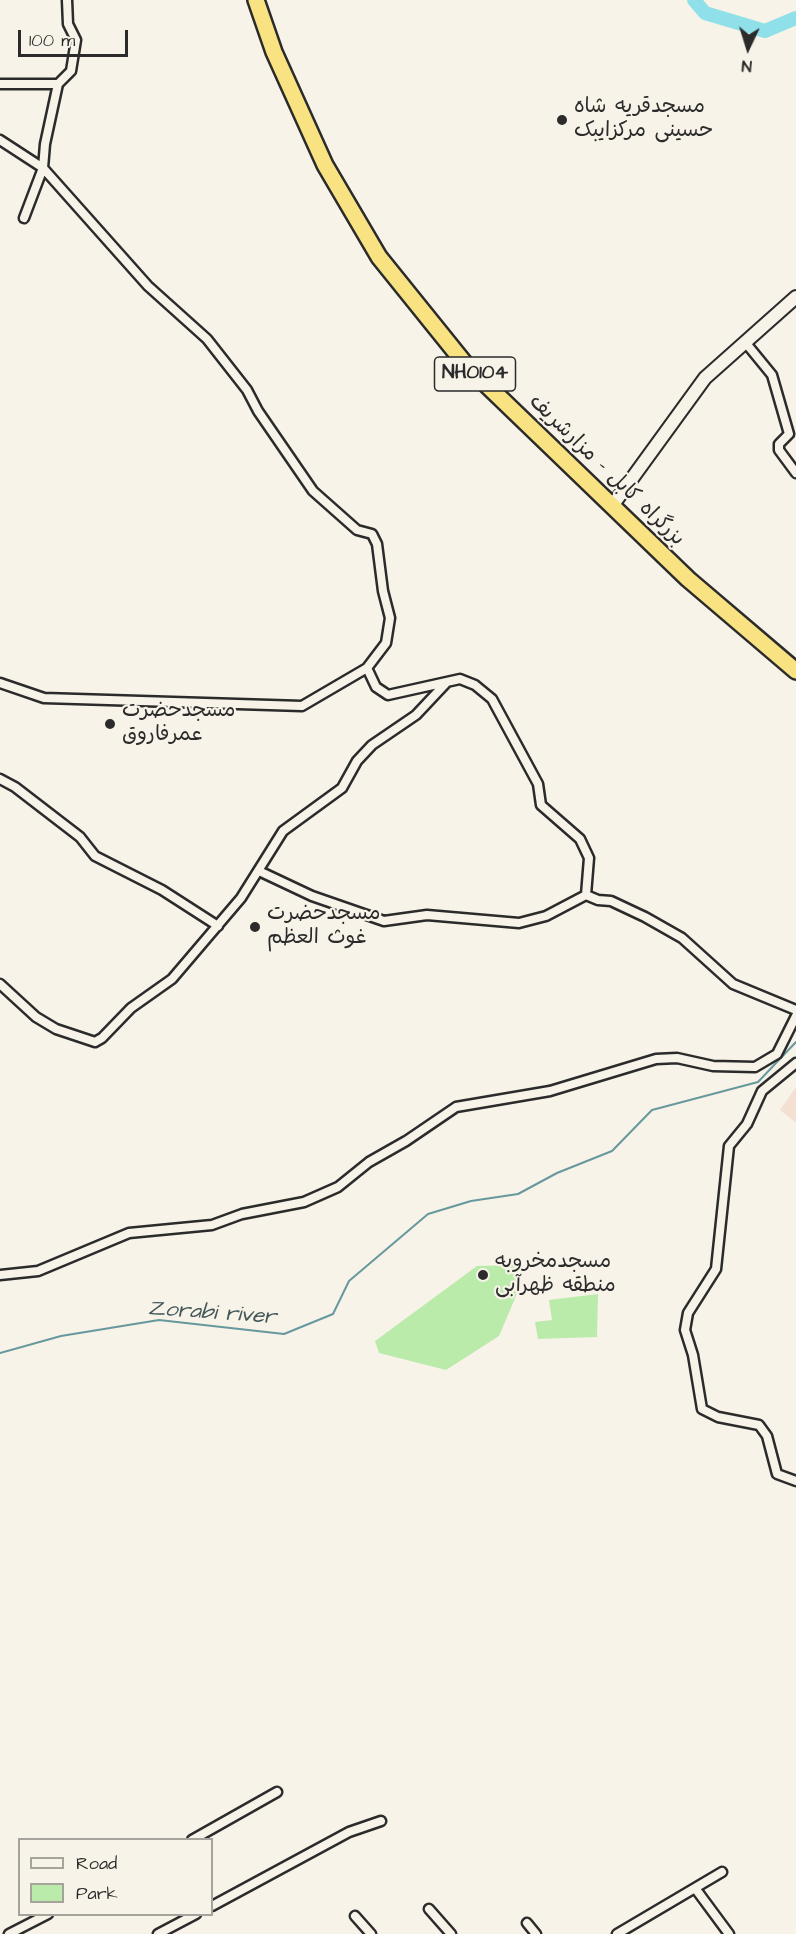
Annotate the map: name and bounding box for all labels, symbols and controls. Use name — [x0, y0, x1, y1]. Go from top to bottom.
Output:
scale bar — [21, 18, 130, 56]
north arrow — [718, 18, 778, 78]
text: 100 m — [29, 28, 75, 53]
text: N — [741, 55, 753, 77]
place label: مسجدقریه شاه حسینی مرکزایبک — [574, 95, 713, 145]
marker: مسجدقریه شاه حسینی مرکزایبک — [555, 113, 569, 127]
road number: NH0104 — [434, 357, 516, 391]
street label: بزرگراه کابل - مزارشریف — [523, 390, 689, 552]
place label: مسجدحضرت عمرفاروق — [122, 699, 235, 749]
marker: مسجدحضرت عمرفاروق — [103, 717, 117, 731]
place label: مسجدحضرت غوث العظم — [267, 902, 380, 952]
marker: مسجدحضرت غوث العظم — [248, 920, 262, 934]
place label: مسجدمخروبه منطقه ظهرآبی — [495, 1250, 616, 1300]
marker: مسجدمخروبه منطقه ظهرآبی — [476, 1268, 490, 1282]
water label: Zorabi river — [147, 1296, 277, 1332]
legend — [18, 1838, 213, 1916]
text: Road — [76, 1851, 117, 1876]
text: Park — [76, 1881, 118, 1906]

